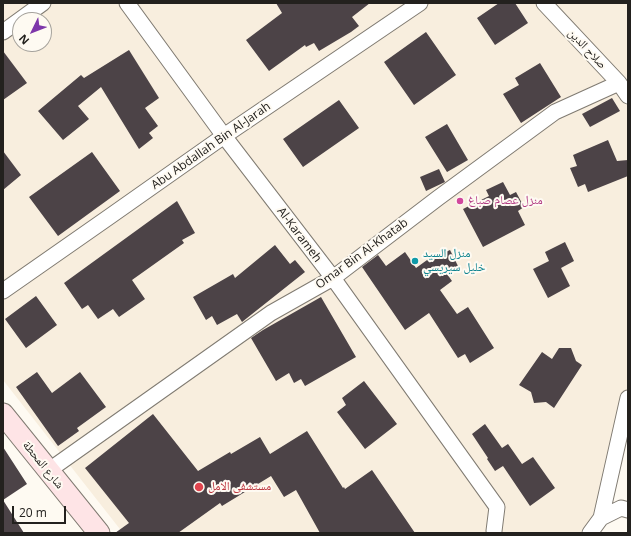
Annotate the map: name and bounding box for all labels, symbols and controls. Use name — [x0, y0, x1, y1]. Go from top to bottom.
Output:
north arrow — [12, 12, 52, 52]
street label: صلاح الدين — [565, 26, 609, 72]
text: N — [15, 31, 32, 48]
street label: Abu Abdallah Bin Al-Jarah — [149, 99, 273, 193]
place label: منزل عصام صباغ — [468, 194, 543, 208]
marker: منزل عصام صباغ — [455, 196, 465, 206]
street label: Al-Karameh — [274, 205, 324, 265]
street label: Omar Bin Al-Khatab — [313, 216, 411, 292]
place label: منزل السيد خليل سيريسي — [423, 247, 485, 275]
marker: منزل السيد خليل سيريسي — [410, 256, 420, 266]
street label: شارع المحطة — [19, 438, 67, 492]
place label: مستشفى الامل — [208, 480, 271, 494]
marker: مستشفى الامل — [193, 481, 205, 493]
scale bar — [14, 498, 68, 524]
text: 20 m — [19, 504, 47, 521]

